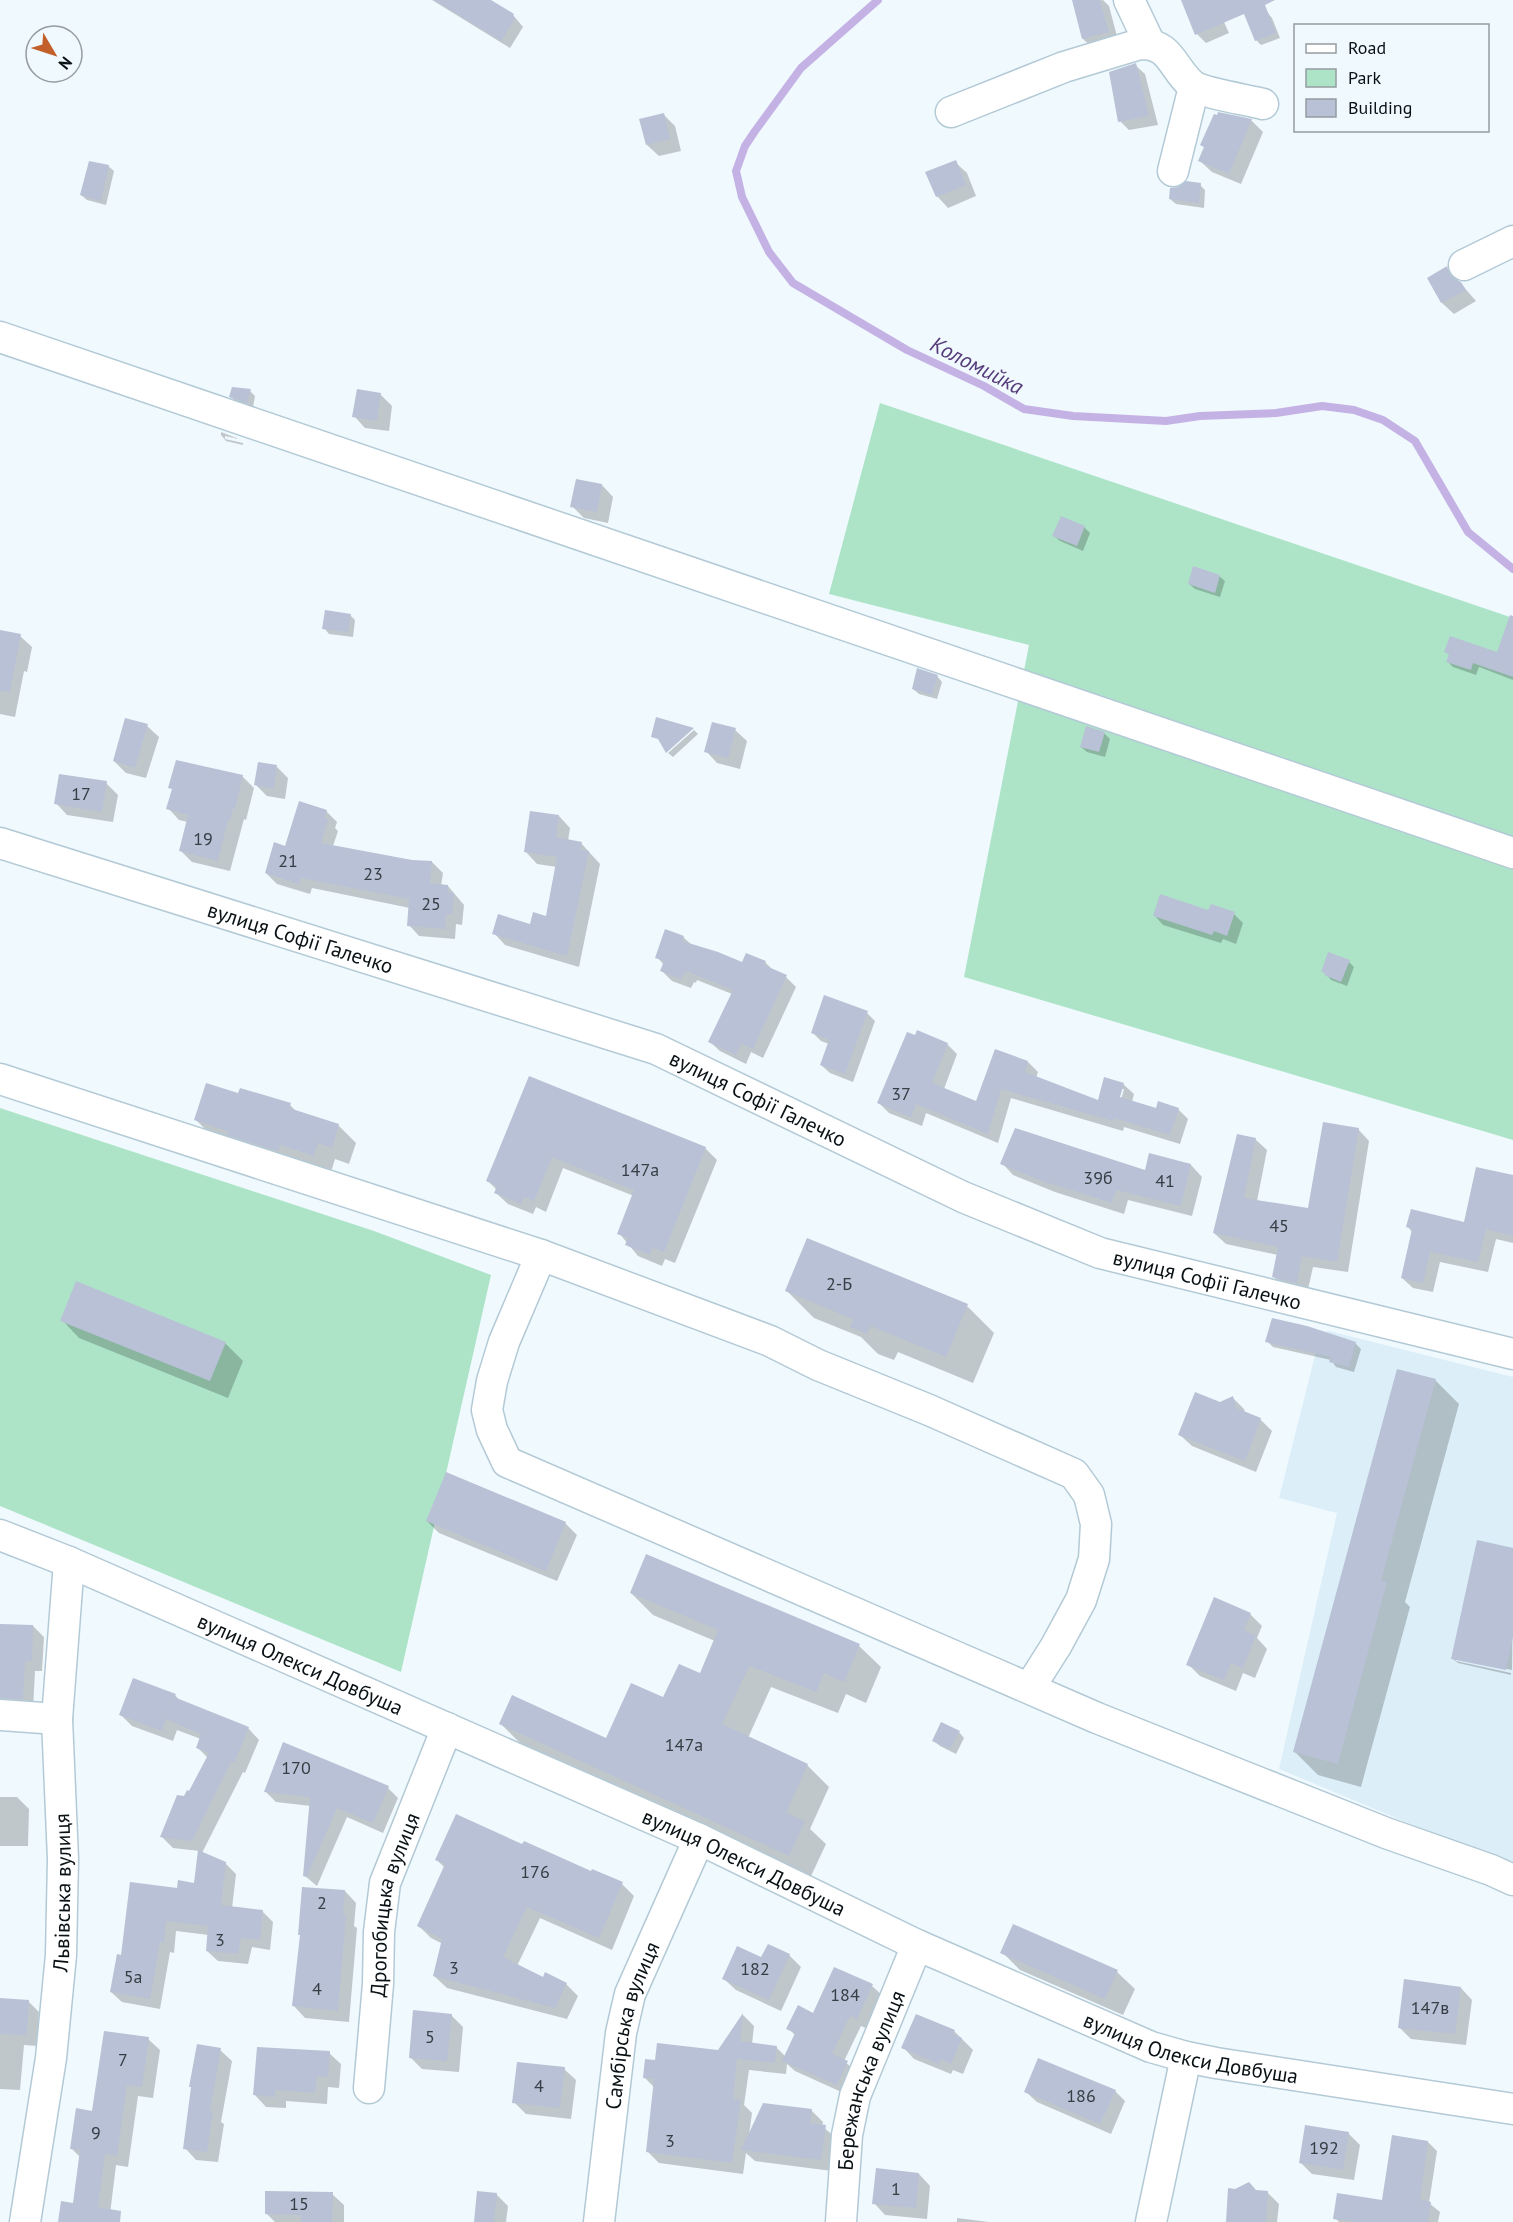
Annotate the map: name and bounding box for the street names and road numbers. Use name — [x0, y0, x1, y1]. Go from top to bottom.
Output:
street label: вулиця Софії Галечко — [204, 896, 397, 979]
street label: вулиця Софії Галечко — [665, 1044, 851, 1152]
street label: вулиця Софії Галечко — [1110, 1243, 1304, 1315]
street label: вулиця Олекси Довбуша — [193, 1607, 408, 1721]
street label: вулиця Олекси Довбуша — [638, 1802, 850, 1922]
street label: Дрогобицька вулиця — [363, 1809, 425, 1998]
street label: Львівська вулиця — [46, 1813, 77, 1974]
street label: Самбірська вулиця — [599, 1937, 665, 2111]
street label: Бережанська вулиця — [831, 1986, 911, 2171]
street label: вулиця Олекси Довбуша — [1080, 2006, 1300, 2089]

